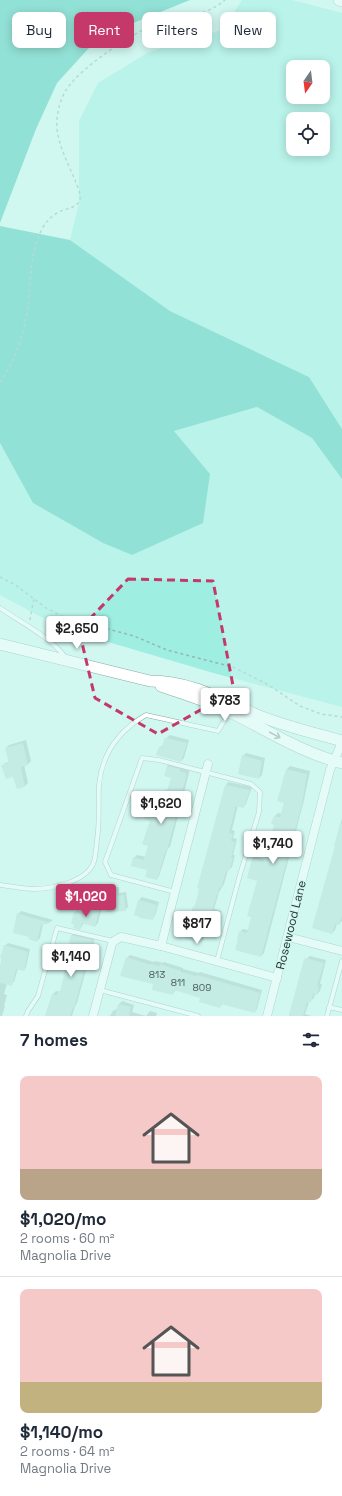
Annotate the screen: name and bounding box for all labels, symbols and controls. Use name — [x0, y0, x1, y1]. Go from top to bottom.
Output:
chip: Buy — [12, 12, 66, 48]
chip: Rent — [74, 12, 134, 48]
chip: Filters — [142, 12, 212, 48]
chip: New — [220, 12, 276, 48]
north arrow — [286, 60, 330, 104]
map controls — [286, 60, 330, 156]
button: locate — [286, 112, 330, 156]
pin: $2,650 — [44, 616, 110, 650]
text: $2,650 — [55, 620, 99, 637]
pin: $783 — [201, 688, 249, 722]
text: $783 — [210, 692, 240, 709]
one-way arrow — [269, 732, 281, 739]
pin: $1,620 — [128, 791, 194, 825]
text: $1,620 — [140, 795, 182, 812]
pin: $1,740 — [240, 831, 306, 865]
text: $1,740 — [253, 835, 293, 852]
street label: Rosewood Lane — [272, 879, 310, 971]
pin: $1,020 — [53, 884, 119, 918]
text: $1,020 — [65, 888, 107, 905]
pin: $817 — [173, 911, 221, 945]
text: $817 — [183, 915, 211, 932]
pin: $1,140 — [38, 944, 104, 978]
text: $1,140 — [51, 948, 91, 965]
house number: 813 — [149, 968, 165, 981]
house number: 811 — [171, 976, 185, 989]
house number: 809 — [193, 981, 211, 994]
text: 7 homes — [20, 1029, 88, 1051]
icon: filters — [300, 1029, 322, 1051]
icon: home — [135, 1102, 207, 1174]
text: $1,020/mo — [20, 1208, 106, 1230]
text: 2 rooms · 60 m² — [20, 1230, 115, 1247]
text: Magnolia Drive — [20, 1247, 111, 1264]
icon: home — [135, 1315, 207, 1387]
text: $1,140/mo — [20, 1421, 103, 1443]
text: 2 rooms · 64 m² — [20, 1443, 114, 1460]
text: Magnolia Drive — [20, 1460, 111, 1477]

